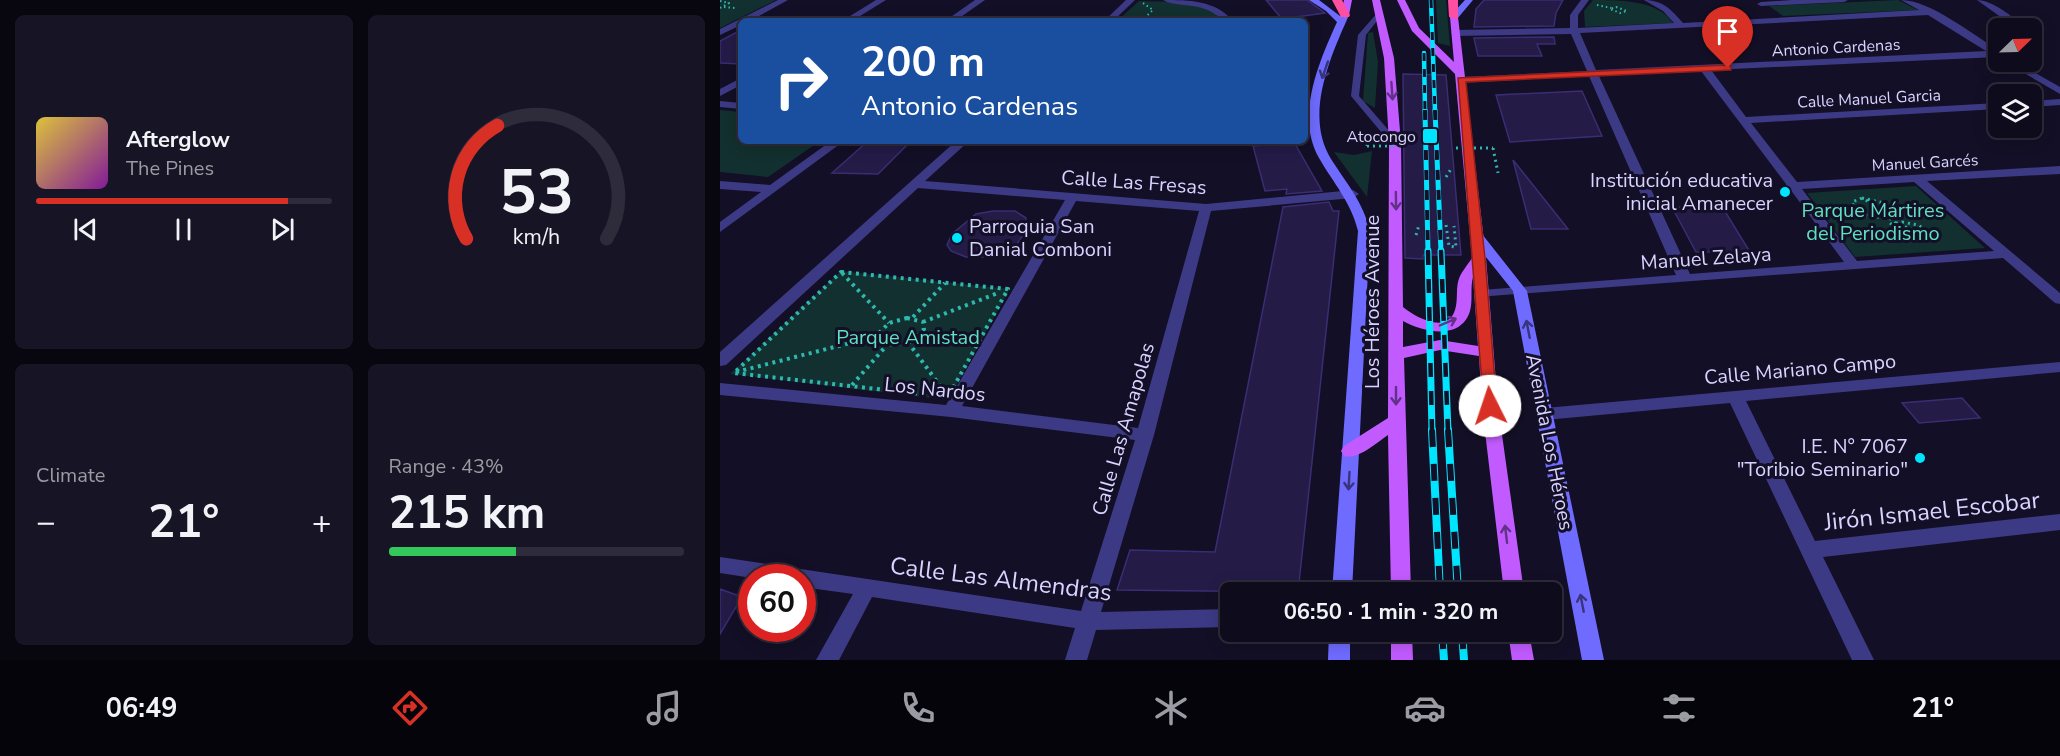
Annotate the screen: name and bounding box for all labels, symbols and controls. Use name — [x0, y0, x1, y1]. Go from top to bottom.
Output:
pin — [1702, 6, 1753, 68]
icon: arrive — [1711, 15, 1744, 48]
north arrow — [1988, 18, 2042, 72]
map controls — [1988, 18, 2042, 138]
text: 200 m — [861, 34, 985, 91]
street label: Antonio Cardenas — [1771, 34, 1901, 62]
icon: right — [762, 42, 840, 120]
one-way arrow — [1318, 60, 1329, 79]
one-way arrow — [1386, 81, 1397, 101]
street label: Calle Manuel Garcia — [1797, 84, 1941, 114]
button: layers — [1988, 84, 2042, 138]
text: Antonio Cardenas — [861, 88, 1078, 125]
text: Afterglow — [126, 125, 230, 155]
place label: Atocongo — [1347, 126, 1416, 148]
marker: Atocongo — [1421, 127, 1439, 145]
street label: Manuel Garcés — [1871, 149, 1979, 177]
text: 53 — [499, 150, 574, 235]
text: The Pines — [126, 155, 214, 182]
street label: Calle Las Fresas — [1060, 164, 1208, 201]
place label: Institución educativa inicial Amanecer — [1590, 167, 1773, 217]
marker: Institución educativa inicial Amanecer — [1778, 185, 1792, 199]
one-way arrow — [1390, 191, 1402, 211]
park label: Parque Mártires del Periodismo — [1802, 197, 1944, 247]
icon: previous — [69, 213, 102, 246]
icon: pause — [167, 213, 200, 246]
icon: next — [266, 213, 299, 246]
place label: Parroquia San Danial Comboni — [969, 213, 1112, 263]
street label: Los Héroes Avenue — [1359, 215, 1386, 389]
text: km/h — [513, 222, 560, 252]
marker: Parroquia San Danial Comboni — [950, 231, 964, 245]
street label: Manuel Zelaya — [1640, 240, 1772, 277]
one-way arrow — [1439, 316, 1457, 327]
one-way arrow — [1522, 320, 1533, 339]
park label: Parque Amistad — [836, 324, 980, 351]
street label: Calle Las Amapolas — [1086, 340, 1161, 519]
street label: Calle Mariano Campo — [1703, 348, 1897, 391]
street label: Avenida Los Héroes — [1519, 352, 1580, 533]
street label: Los Nardos — [883, 371, 987, 408]
position arrow — [1458, 374, 1522, 438]
one-way arrow — [1390, 386, 1402, 406]
place label: I.E. N° 7067 "Toribio Seminario" — [1737, 433, 1908, 483]
marker: I.E. N° 7067 "Toribio Seminario" — [1913, 451, 1927, 465]
text: Range · 43% — [389, 453, 504, 480]
text: Climate — [36, 462, 105, 489]
one-way arrow — [1343, 471, 1354, 491]
text: 215 km — [389, 483, 545, 544]
street label: Jirón Ismael Escobar — [1822, 484, 2042, 538]
text: 21° — [148, 492, 219, 553]
text: − — [36, 500, 56, 545]
text: + — [312, 500, 332, 545]
one-way arrow — [1501, 525, 1512, 545]
street label: Calle Las Almendras — [888, 550, 1114, 608]
speed limit sign: 60 — [738, 564, 816, 642]
one-way arrow — [1576, 593, 1587, 613]
text: 06:50 · 1 min · 320 m — [1284, 597, 1498, 627]
icon: directions — [389, 687, 431, 729]
icon: music — [643, 687, 685, 729]
icon: phone — [897, 687, 939, 729]
icon: climate — [1150, 687, 1192, 729]
icon: car — [1404, 687, 1446, 729]
icon: filters — [1658, 687, 1700, 729]
text: 06:49 — [106, 690, 177, 727]
text: 21° — [1911, 690, 1954, 727]

